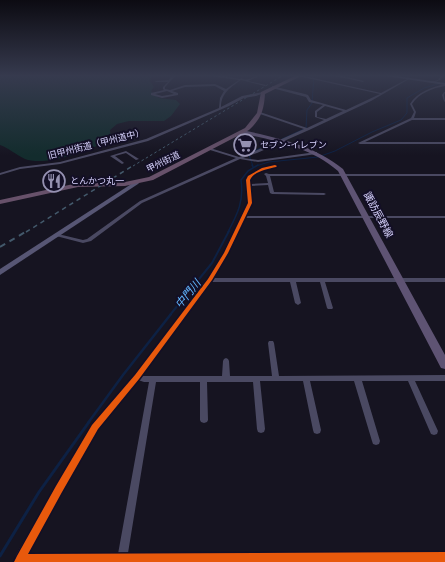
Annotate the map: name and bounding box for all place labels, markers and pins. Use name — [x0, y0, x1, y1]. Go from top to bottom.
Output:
supermarket icon: セブン-イレブン — [232, 132, 258, 158]
place label: セブン-イレブン — [260, 140, 327, 150]
restaurant icon: とんかつ丸一 — [41, 168, 67, 194]
place label: とんかつ丸一 — [70, 176, 124, 186]

